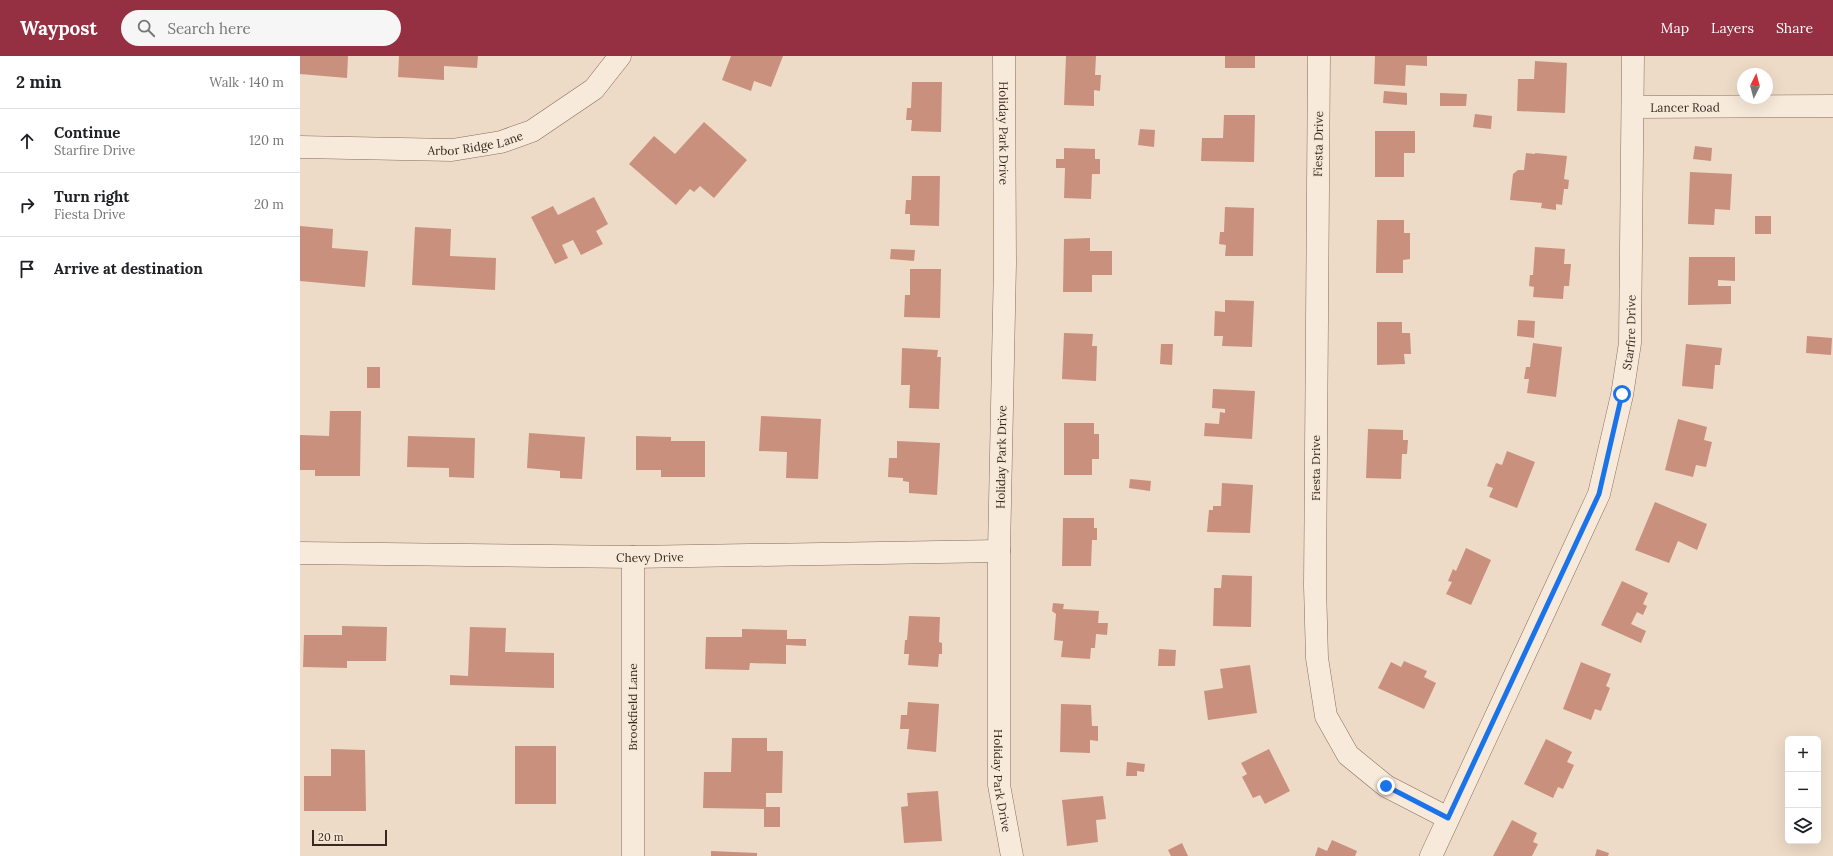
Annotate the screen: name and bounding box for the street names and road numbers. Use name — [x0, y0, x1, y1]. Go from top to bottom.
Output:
street label: Holiday Park Drive — [997, 81, 1012, 185]
street label: Lancer Road — [1650, 99, 1720, 114]
street label: Fiesta Drive — [1310, 110, 1326, 177]
street label: Arbor Ridge Lane — [427, 127, 525, 158]
street label: Starfire Drive — [1618, 294, 1638, 371]
street label: Holiday Park Drive — [993, 405, 1009, 509]
street label: Fiesta Drive — [1308, 435, 1323, 501]
street label: Chevy Drive — [616, 549, 684, 565]
street label: Brookfield Lane — [625, 663, 640, 751]
street label: Holiday Park Drive — [992, 729, 1015, 834]

